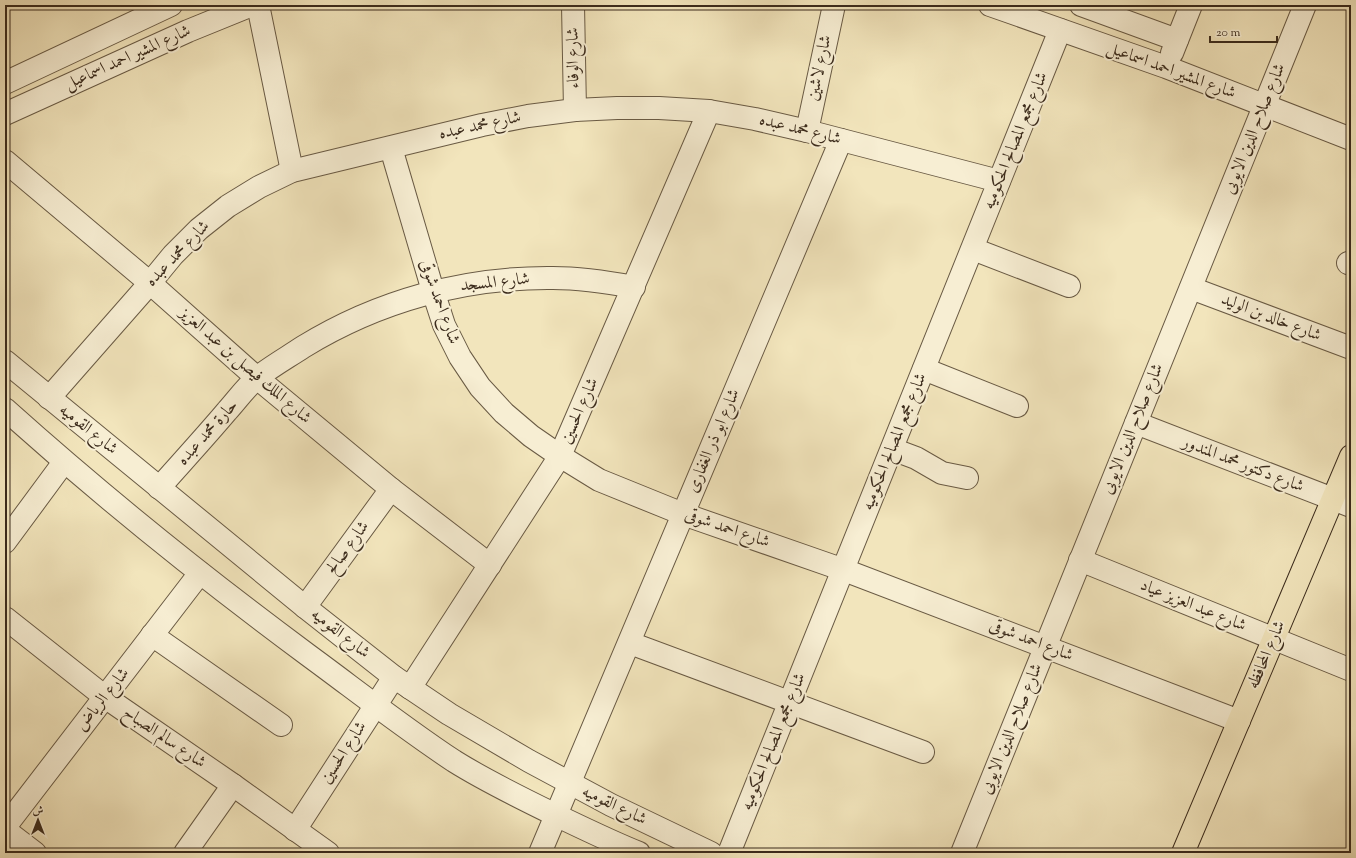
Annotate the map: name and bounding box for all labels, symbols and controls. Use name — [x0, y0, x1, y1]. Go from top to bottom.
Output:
scale bar — [1210, 18, 1277, 44]
street label: شارع المشير احمد اسماعيل — [61, 19, 195, 97]
text: 20 m — [1216, 24, 1241, 42]
street label: شارع الوفاء — [561, 27, 587, 89]
street label: شارع لاشين — [801, 33, 839, 103]
street label: شارع المشير احمد اسماعيل — [1103, 36, 1239, 106]
street label: شارع صلاح الدين الايوبى — [1218, 60, 1293, 198]
street label: شارع مجمع المصالح الحكوميه — [977, 69, 1056, 214]
street label: شارع محمد عبده — [437, 106, 523, 146]
street label: شارع محمد عبده — [756, 108, 844, 152]
street label: شارع محمد عبده — [140, 216, 216, 292]
street label: شارع احمد شوقى — [413, 256, 465, 348]
street label: شارع المسجد — [459, 267, 531, 299]
street label: شارع خالد بن الوليد — [1217, 288, 1325, 348]
street label: شارع الملك فيصل بن عبد العزيز — [172, 300, 316, 430]
street label: شارع صلاح الدين الايوبى — [1096, 360, 1171, 498]
street label: شارع مجمع المصالح الحكوميه — [856, 370, 935, 515]
street label: شارع الحسين — [555, 374, 605, 448]
street label: شارع ابو ذر الغفارى — [681, 385, 747, 497]
street label: حارة محمد عبده — [172, 395, 244, 471]
street label: شارع القوميه — [54, 399, 122, 461]
street label: شارع دكتور محمد المندور — [1177, 430, 1307, 499]
street label: شارع احمد شوقى — [681, 503, 773, 555]
street label: شارع صالح — [320, 516, 376, 580]
street label: شارع عبد العزيز عياد — [1136, 574, 1250, 638]
street label: شارع القوميه — [305, 603, 375, 665]
street label: شارع احمد شوقى — [985, 614, 1077, 668]
street label: شارع المحافظه — [1242, 617, 1292, 693]
street label: شارع صلاح الدين الايوبى — [975, 660, 1050, 798]
street label: شارع الرياض — [70, 663, 136, 737]
street label: شارع مجمع المصالح الحكوميه — [735, 670, 814, 815]
street label: شارع سالم الصباح — [117, 701, 211, 776]
street label: شارع الحسين — [315, 717, 373, 789]
street label: شارع القوميه — [578, 780, 650, 832]
north arrow — [18, 800, 58, 840]
text: ش — [33, 803, 44, 819]

